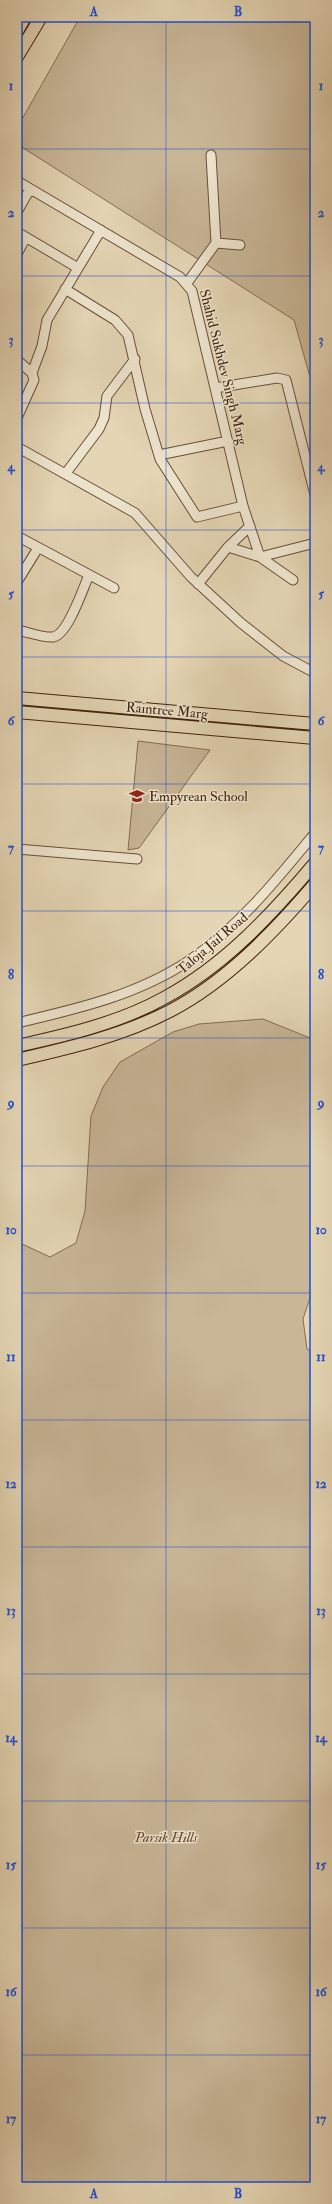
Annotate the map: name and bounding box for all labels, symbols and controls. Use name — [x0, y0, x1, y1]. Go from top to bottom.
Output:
text: A — [89, 4, 99, 20]
text: B — [234, 4, 242, 20]
text: 1 — [9, 78, 14, 94]
text: 1 — [319, 78, 324, 94]
text: 2 — [8, 205, 15, 221]
text: 2 — [318, 205, 325, 221]
street label: Shahid Sukhdev Singh Marg — [196, 288, 251, 448]
text: 3 — [9, 332, 14, 348]
text: 3 — [319, 332, 324, 348]
text: 4 — [6, 459, 15, 475]
text: 4 — [316, 459, 325, 475]
text: 5 — [8, 586, 14, 602]
text: 5 — [318, 586, 324, 602]
street label: Raintree Marg — [125, 698, 210, 723]
text: 6 — [8, 713, 16, 729]
text: 6 — [318, 713, 326, 729]
school or university icon: Empyrean School — [128, 787, 146, 805]
place label: Empyrean School — [149, 788, 248, 806]
text: 7 — [8, 840, 15, 856]
text: 7 — [318, 840, 325, 856]
street label: Taloja Jail Road — [173, 909, 251, 978]
text: 8 — [8, 967, 14, 983]
text: 8 — [318, 967, 324, 983]
text: 9 — [6, 1095, 15, 1111]
text: 9 — [316, 1095, 325, 1111]
text: 10 — [5, 1222, 17, 1238]
text: 10 — [315, 1222, 327, 1238]
text: 11 — [6, 1349, 16, 1365]
text: 11 — [316, 1349, 326, 1365]
text: 12 — [5, 1476, 17, 1492]
text: 12 — [315, 1476, 327, 1492]
text: 13 — [6, 1603, 16, 1619]
text: 13 — [316, 1603, 326, 1619]
text: 14 — [5, 1730, 18, 1746]
text: 14 — [315, 1730, 328, 1746]
park label: Parsik Hills — [134, 1829, 198, 1846]
text: 15 — [6, 1857, 16, 1873]
text: 15 — [316, 1857, 326, 1873]
text: 16 — [5, 1984, 18, 2000]
text: 16 — [315, 1984, 328, 2000]
text: 17 — [6, 2111, 17, 2127]
text: 17 — [316, 2111, 327, 2127]
text: A — [89, 2186, 99, 2202]
text: B — [234, 2186, 242, 2202]

